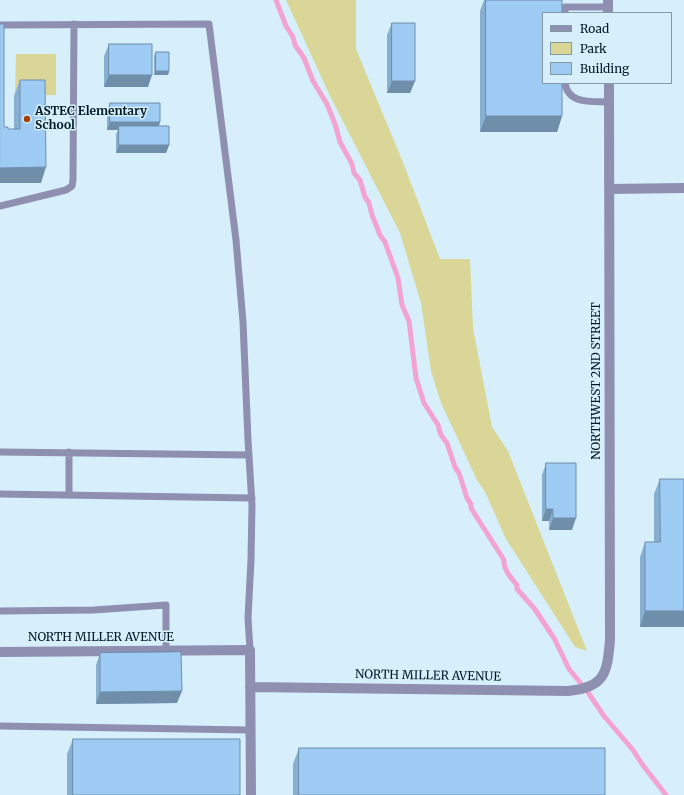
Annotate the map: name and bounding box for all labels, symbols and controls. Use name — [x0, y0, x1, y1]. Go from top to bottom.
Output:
legend — [542, 12, 672, 84]
text: Road — [580, 21, 609, 36]
text: Park — [580, 41, 607, 56]
text: Building — [580, 61, 629, 76]
place label: ASTEC Elementary School — [35, 105, 147, 133]
marker: ASTEC Elementary School — [22, 114, 32, 124]
street label: NORTHWEST 2ND STREET — [590, 302, 604, 460]
street label: NORTH MILLER AVENUE — [28, 631, 174, 645]
street label: NORTH MILLER AVENUE — [355, 668, 501, 684]

